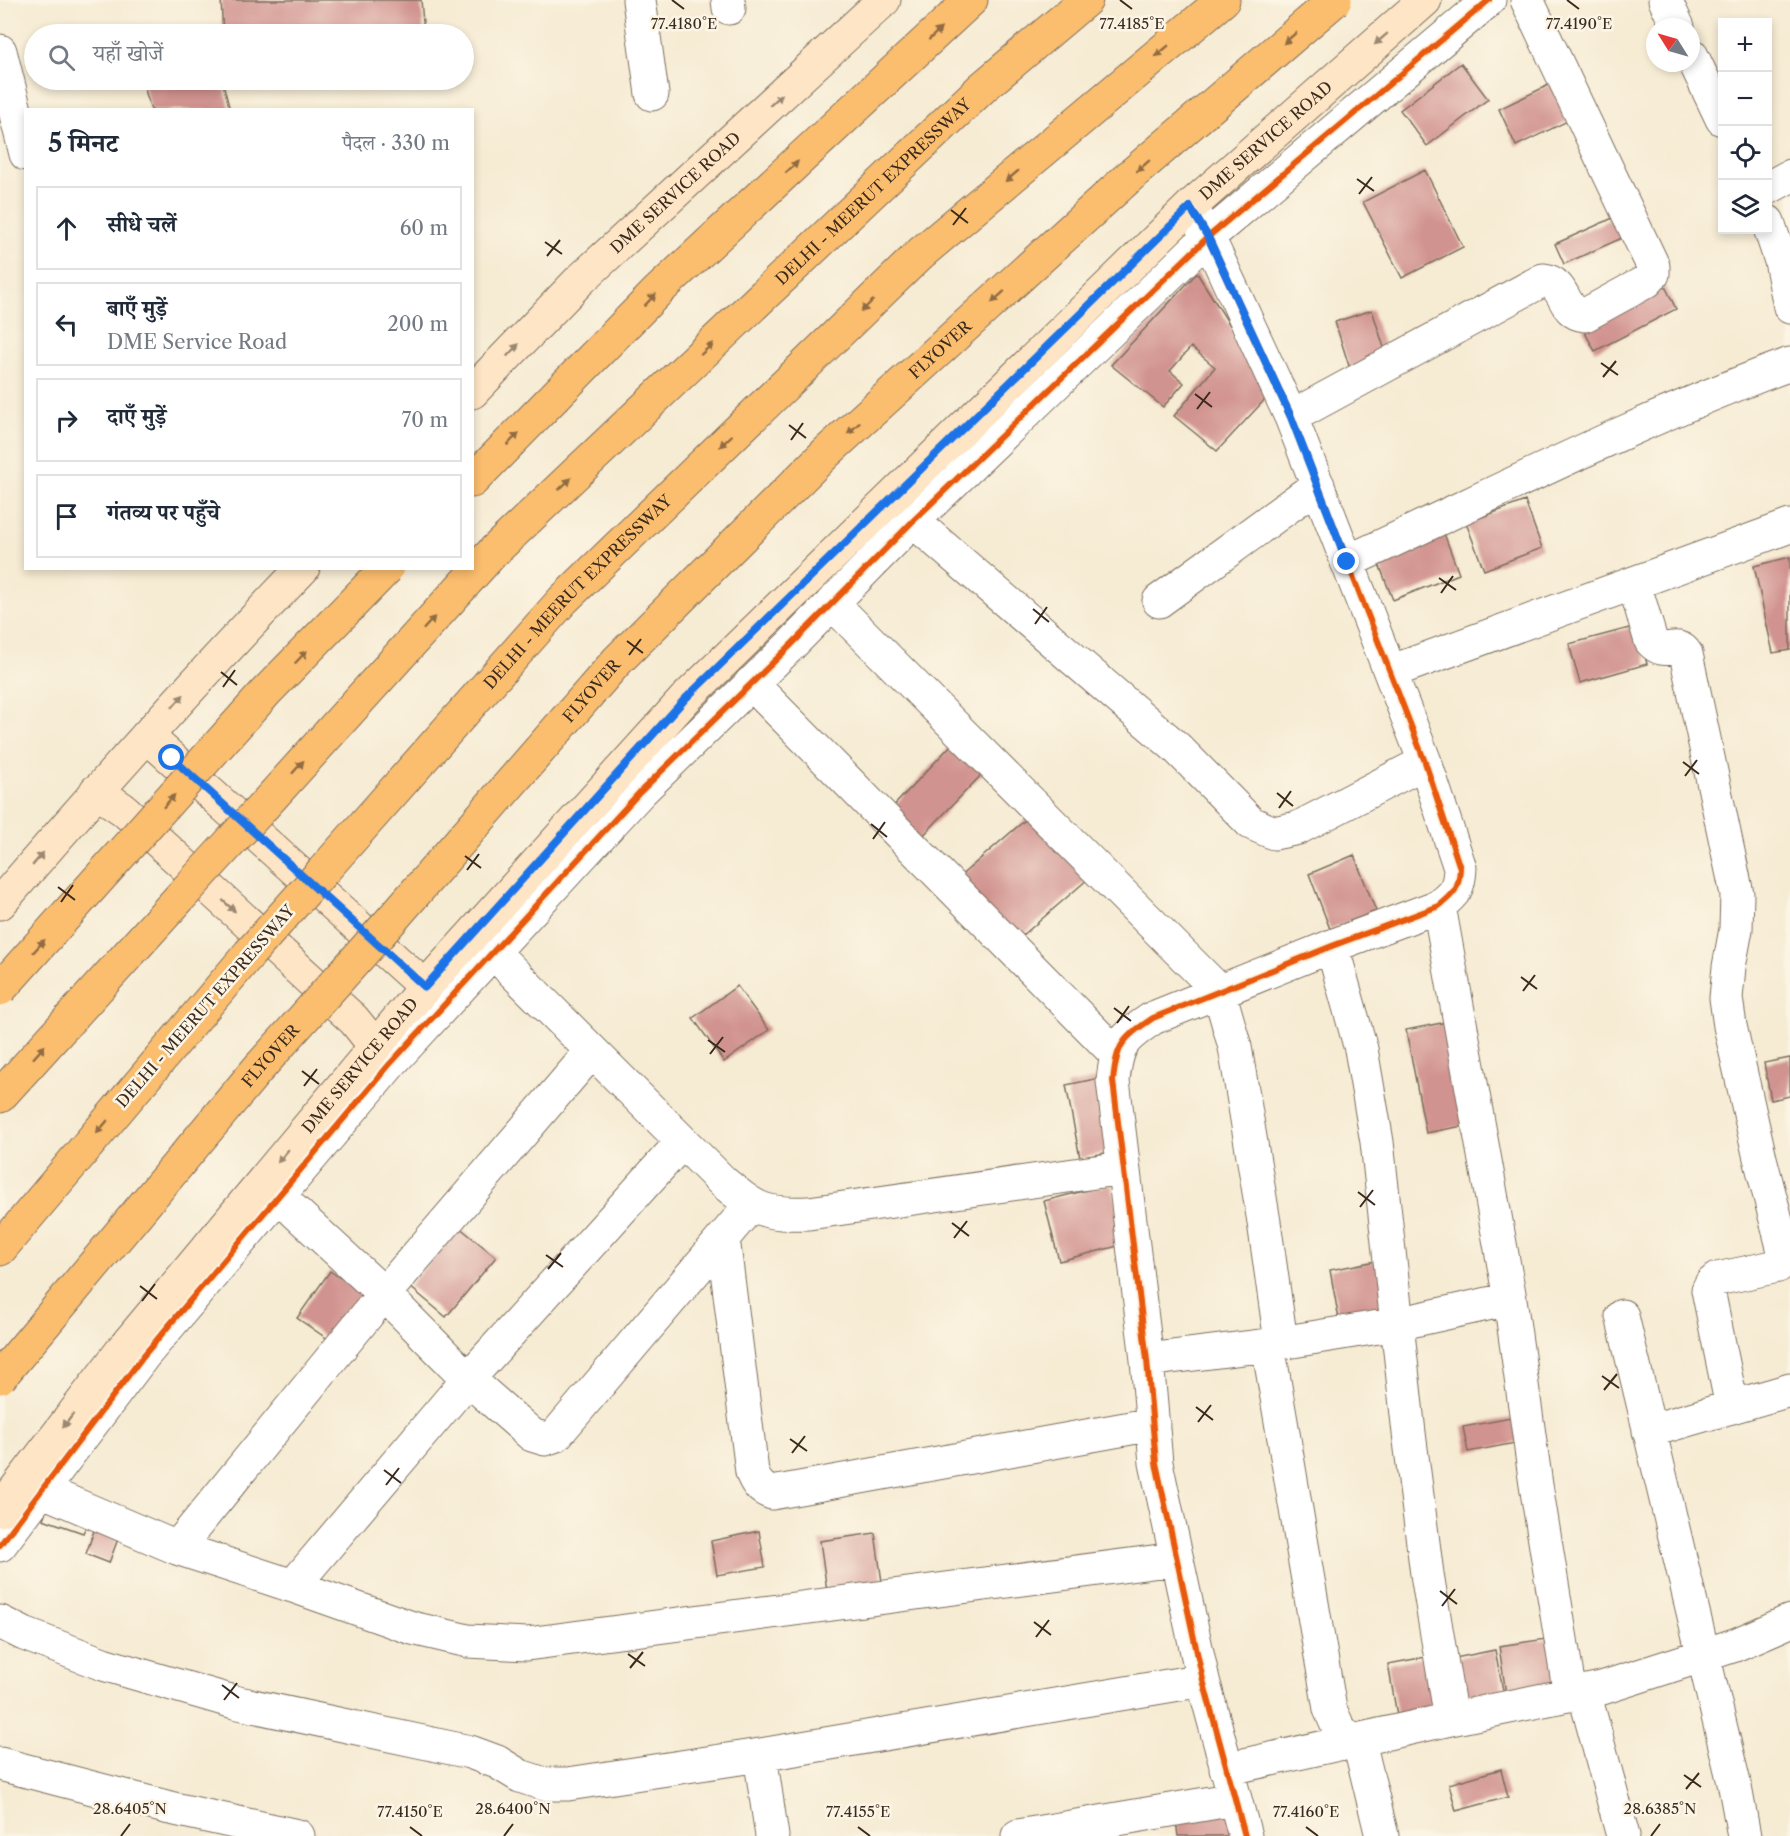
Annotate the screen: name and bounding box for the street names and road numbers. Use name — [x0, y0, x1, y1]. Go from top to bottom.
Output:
street label: DME SERVICE ROAD — [1195, 77, 1336, 204]
street label: DELHI - MEERUT EXPRESSWAY — [771, 93, 976, 289]
street label: DME SERVICE ROAD — [606, 127, 745, 257]
street label: FLYOVER — [904, 315, 976, 383]
street label: DELHI - MEERUT EXPRESSWAY — [479, 490, 676, 693]
street label: FLYOVER — [558, 654, 625, 726]
street label: DELHI - MEERUT EXPRESSWAY — [112, 900, 299, 1111]
street label: DME SERVICE ROAD — [297, 994, 422, 1137]
street label: FLYOVER — [237, 1019, 304, 1091]

